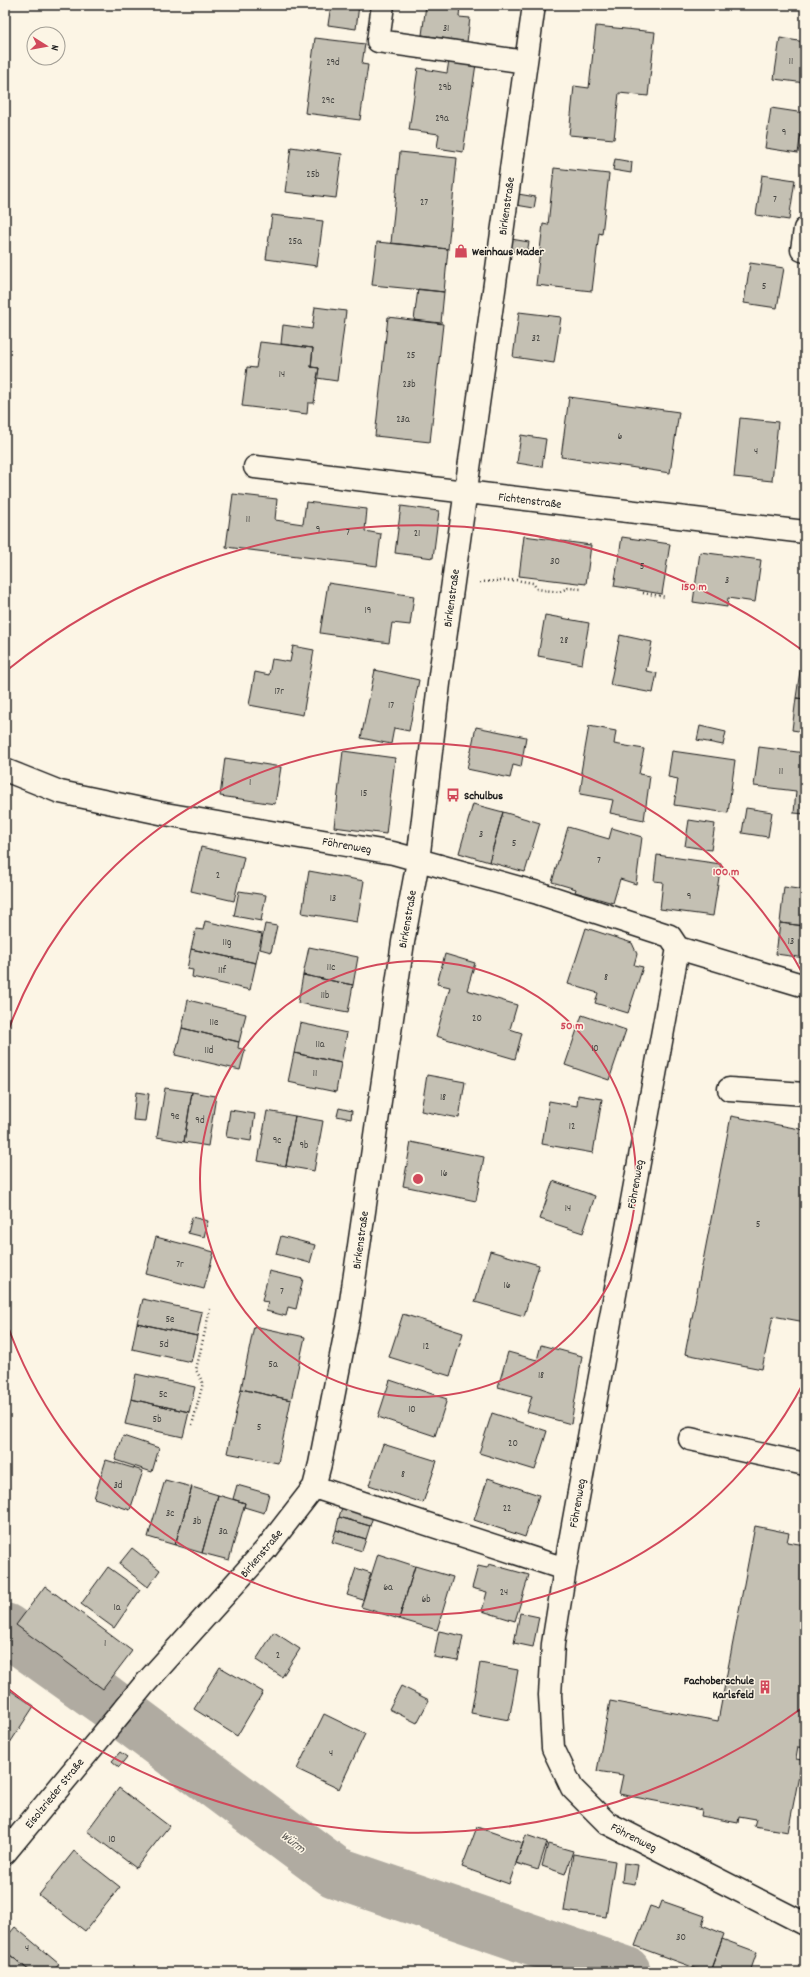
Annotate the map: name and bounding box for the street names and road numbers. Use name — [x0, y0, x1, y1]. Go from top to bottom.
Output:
street label: Birkenstraße — [495, 176, 520, 236]
street label: Fichtenstraße — [497, 489, 562, 514]
street label: Birkenstraße — [440, 568, 465, 628]
street label: Föhrenweg — [321, 834, 373, 859]
street label: Birkenstraße — [395, 889, 422, 950]
street label: Föhrenweg — [624, 1158, 649, 1210]
street label: Birkenstraße — [349, 1210, 374, 1270]
street label: Föhrenweg — [566, 1477, 591, 1529]
street label: Birkenstraße — [237, 1526, 288, 1582]
street label: Eisolzrieder Straße — [21, 1755, 89, 1833]
street label: Föhrenweg — [607, 1819, 659, 1857]

